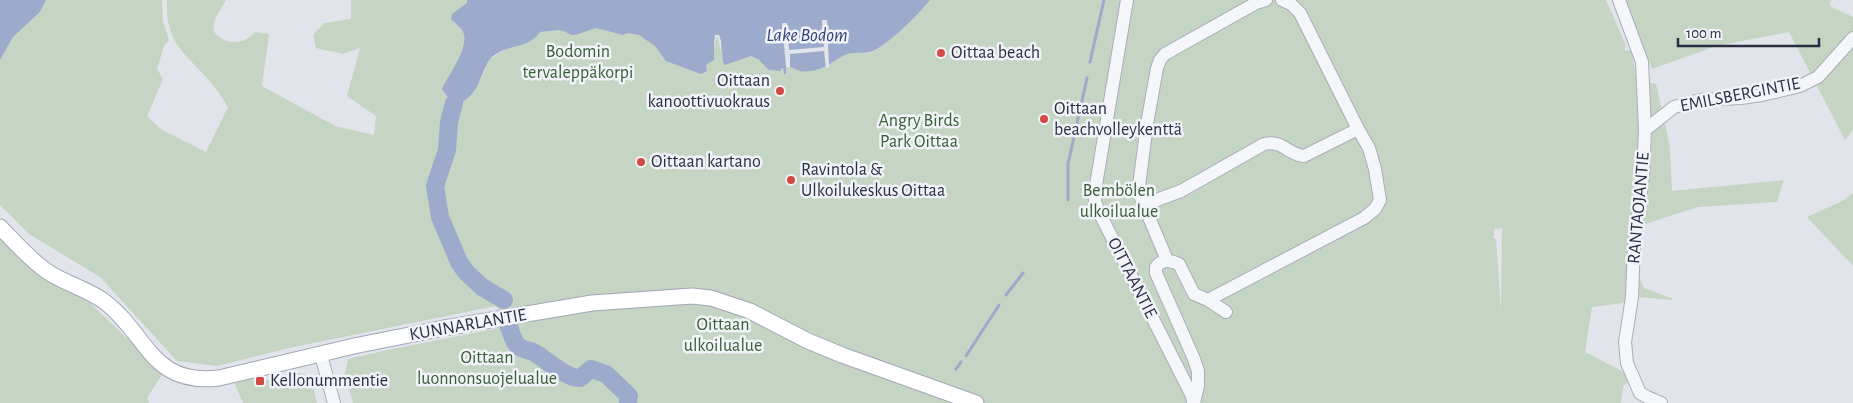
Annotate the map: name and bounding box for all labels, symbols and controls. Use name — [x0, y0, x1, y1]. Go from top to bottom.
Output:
scale bar — [1678, 15, 1819, 47]
water label: Lake Bodom — [766, 26, 848, 45]
text: 100 m — [1686, 26, 1721, 41]
park label: Bodomin tervaleppäkorpi — [523, 43, 633, 82]
place label: Oittaa beach — [951, 44, 1040, 62]
marker: Oittaa beach — [935, 47, 947, 59]
place label: Oittaan kanoottivuokraus — [648, 72, 770, 111]
street label: EMILSBERGINTIE — [1678, 74, 1802, 115]
marker: Oittaan kanoottivuokraus — [774, 85, 786, 97]
place label: Oittaan beachvolleykenttä — [1054, 100, 1182, 139]
park label: Angry Birds Park Oittaa — [879, 112, 959, 151]
marker: Oittaan beachvolleykenttä — [1038, 113, 1050, 125]
street label: RANTAOJANTIE — [1625, 151, 1653, 265]
place label: Oittaan kartano — [651, 153, 761, 171]
marker: Oittaan kartano — [635, 156, 647, 168]
place label: Ravintola & Ulkoilukeskus Oittaa — [801, 161, 945, 200]
marker: Ravintola & Ulkoilukeskus Oittaa — [785, 174, 797, 186]
park label: Bembölen ulkoilualue — [1080, 182, 1158, 221]
street label: OITTAANTIE — [1104, 235, 1160, 321]
street label: KUNNARLANTIE — [408, 306, 528, 344]
park label: Oittaan ulkoilualue — [684, 316, 762, 355]
park label: Oittaan luonnonsuojelualue — [417, 349, 557, 388]
place label: Kellonummentie — [270, 372, 388, 390]
marker: Kellonummentie — [254, 375, 266, 387]

